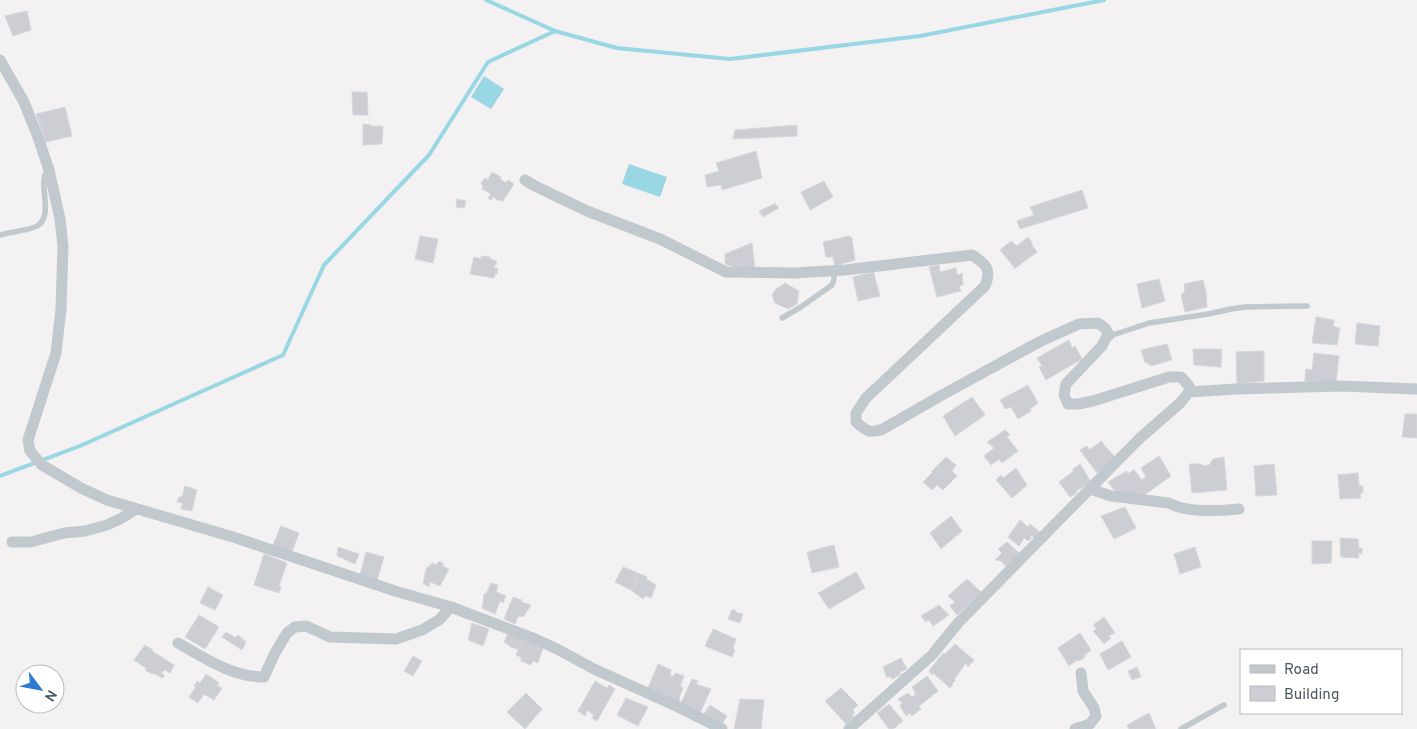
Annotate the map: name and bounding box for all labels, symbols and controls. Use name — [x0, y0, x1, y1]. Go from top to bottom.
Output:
legend — [1240, 649, 1402, 714]
text: Road — [1284, 661, 1319, 680]
north arrow — [15, 664, 65, 714]
text: N — [40, 686, 60, 704]
text: Building — [1284, 686, 1339, 705]

